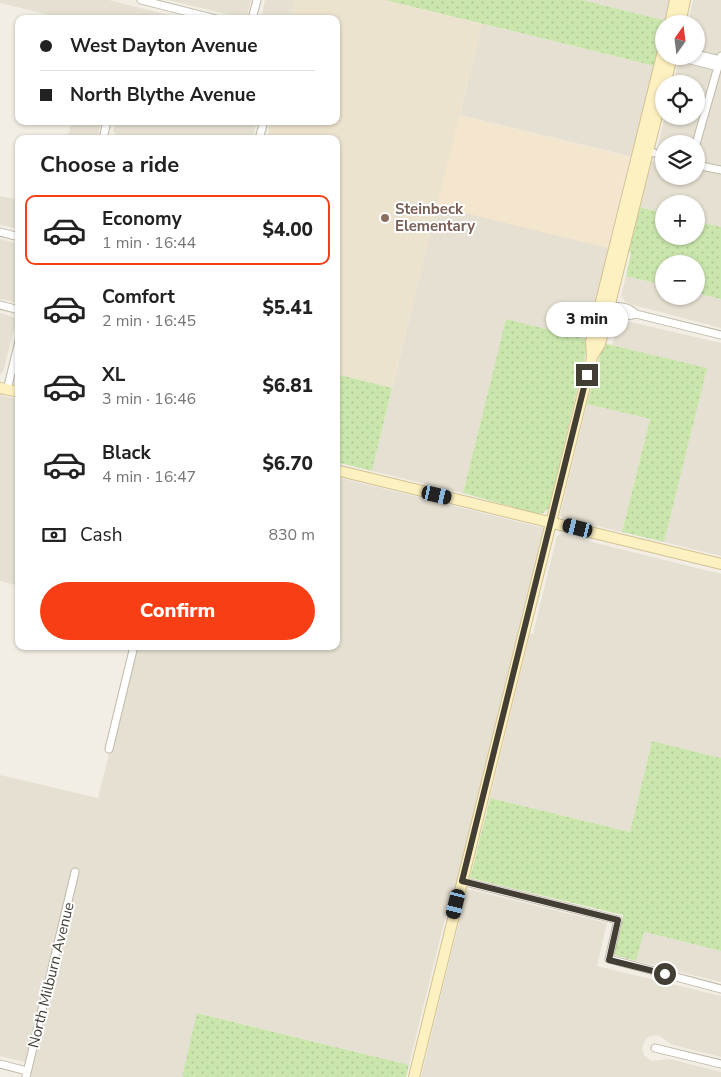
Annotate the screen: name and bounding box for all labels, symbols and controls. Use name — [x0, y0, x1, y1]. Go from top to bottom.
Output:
north arrow — [655, 15, 705, 65]
map controls — [655, 15, 705, 305]
text: West Dayton Avenue — [70, 33, 257, 59]
button: locate — [655, 75, 705, 125]
text: North Blythe Avenue — [70, 82, 256, 108]
button: layers — [655, 135, 705, 185]
text: Choose a ride — [40, 150, 179, 180]
button: + — [655, 195, 705, 245]
place label: Steinbeck Elementary — [395, 199, 475, 236]
text: Economy — [102, 206, 182, 232]
icon: car — [42, 208, 87, 253]
marker: Steinbeck Elementary — [379, 212, 391, 224]
text: $4.00 — [262, 217, 313, 243]
text: 1 min · 16:44 — [102, 232, 196, 254]
button: − — [655, 255, 705, 305]
text: Comfort — [102, 284, 175, 310]
icon: car — [42, 286, 87, 331]
text: $5.41 — [262, 295, 313, 321]
callout: 3 min — [546, 302, 628, 338]
text: 3 min — [566, 308, 608, 330]
text: 2 min · 16:45 — [102, 310, 196, 332]
text: XL — [102, 362, 125, 388]
icon: car — [42, 364, 87, 409]
route end — [576, 364, 598, 386]
text: $6.81 — [262, 373, 313, 399]
text: 3 min · 16:46 — [102, 388, 196, 410]
text: Black — [102, 440, 151, 466]
icon: car — [42, 442, 87, 487]
text: $6.70 — [262, 451, 313, 477]
text: 4 min · 16:47 — [102, 466, 196, 488]
car — [420, 484, 453, 506]
car — [561, 517, 594, 539]
icon: cash — [40, 521, 68, 549]
text: Cash — [80, 522, 122, 548]
text: 830 m — [268, 524, 315, 546]
button: Confirm — [40, 582, 315, 640]
car — [445, 888, 466, 920]
street label: North Milburn Avenue — [23, 900, 79, 1050]
route start — [654, 963, 676, 985]

